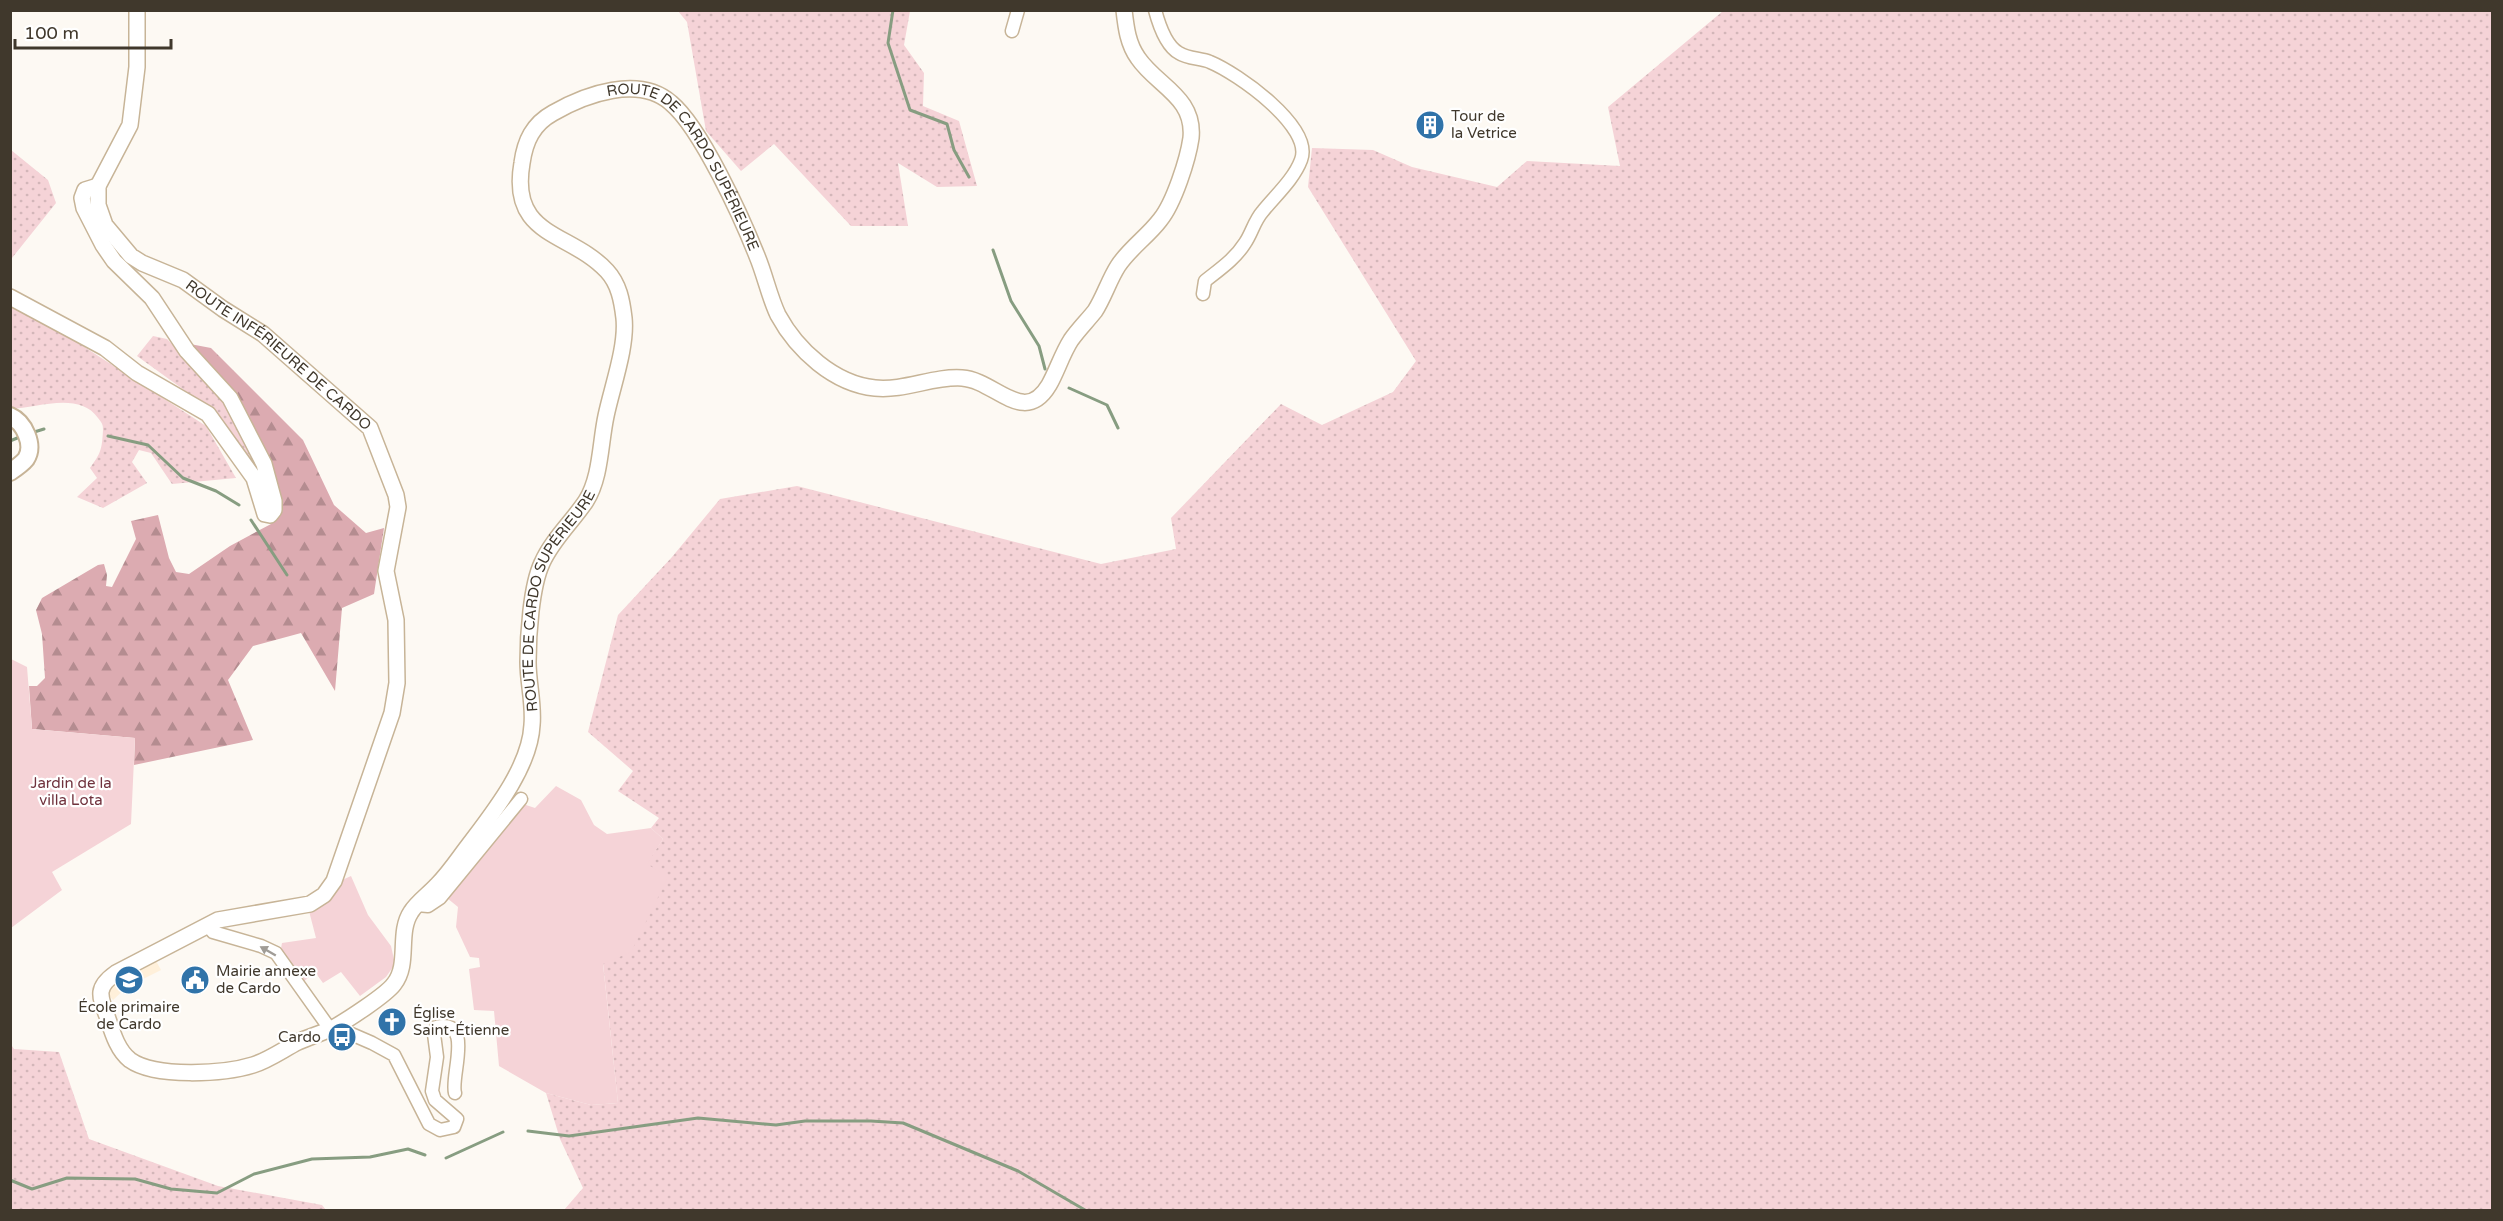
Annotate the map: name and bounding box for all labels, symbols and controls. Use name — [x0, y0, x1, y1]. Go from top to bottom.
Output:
scale bar — [15, 12, 171, 50]
text: 100 m — [24, 22, 79, 44]
street label: ROUTE DE CARDO SUPÉRIEURE — [605, 80, 763, 254]
place label: Tour de la Vetrice — [1451, 107, 1517, 142]
building icon: Tour de la Vetrice — [1414, 109, 1446, 141]
street label: ROUTE INFÉRIEURE DE CARDO — [182, 276, 375, 434]
street label: ROUTE DE CARDO SUPÉRIEURE — [519, 487, 599, 712]
park label: Jardin de la villa Lota — [30, 774, 112, 809]
one-way arrow — [260, 946, 277, 957]
place label: Mairie annexe de Cardo — [216, 962, 316, 997]
school or university icon: École primaire de Cardo — [113, 964, 145, 996]
public building icon: Mairie annexe de Cardo — [179, 964, 211, 996]
place label: École primaire de Cardo — [78, 998, 180, 1033]
place label: Église Saint-Étienne — [413, 1004, 509, 1039]
church icon: Église Saint-Étienne — [376, 1006, 408, 1038]
bus stop icon: Cardo — [326, 1021, 358, 1053]
place label: Cardo — [278, 1028, 321, 1046]

